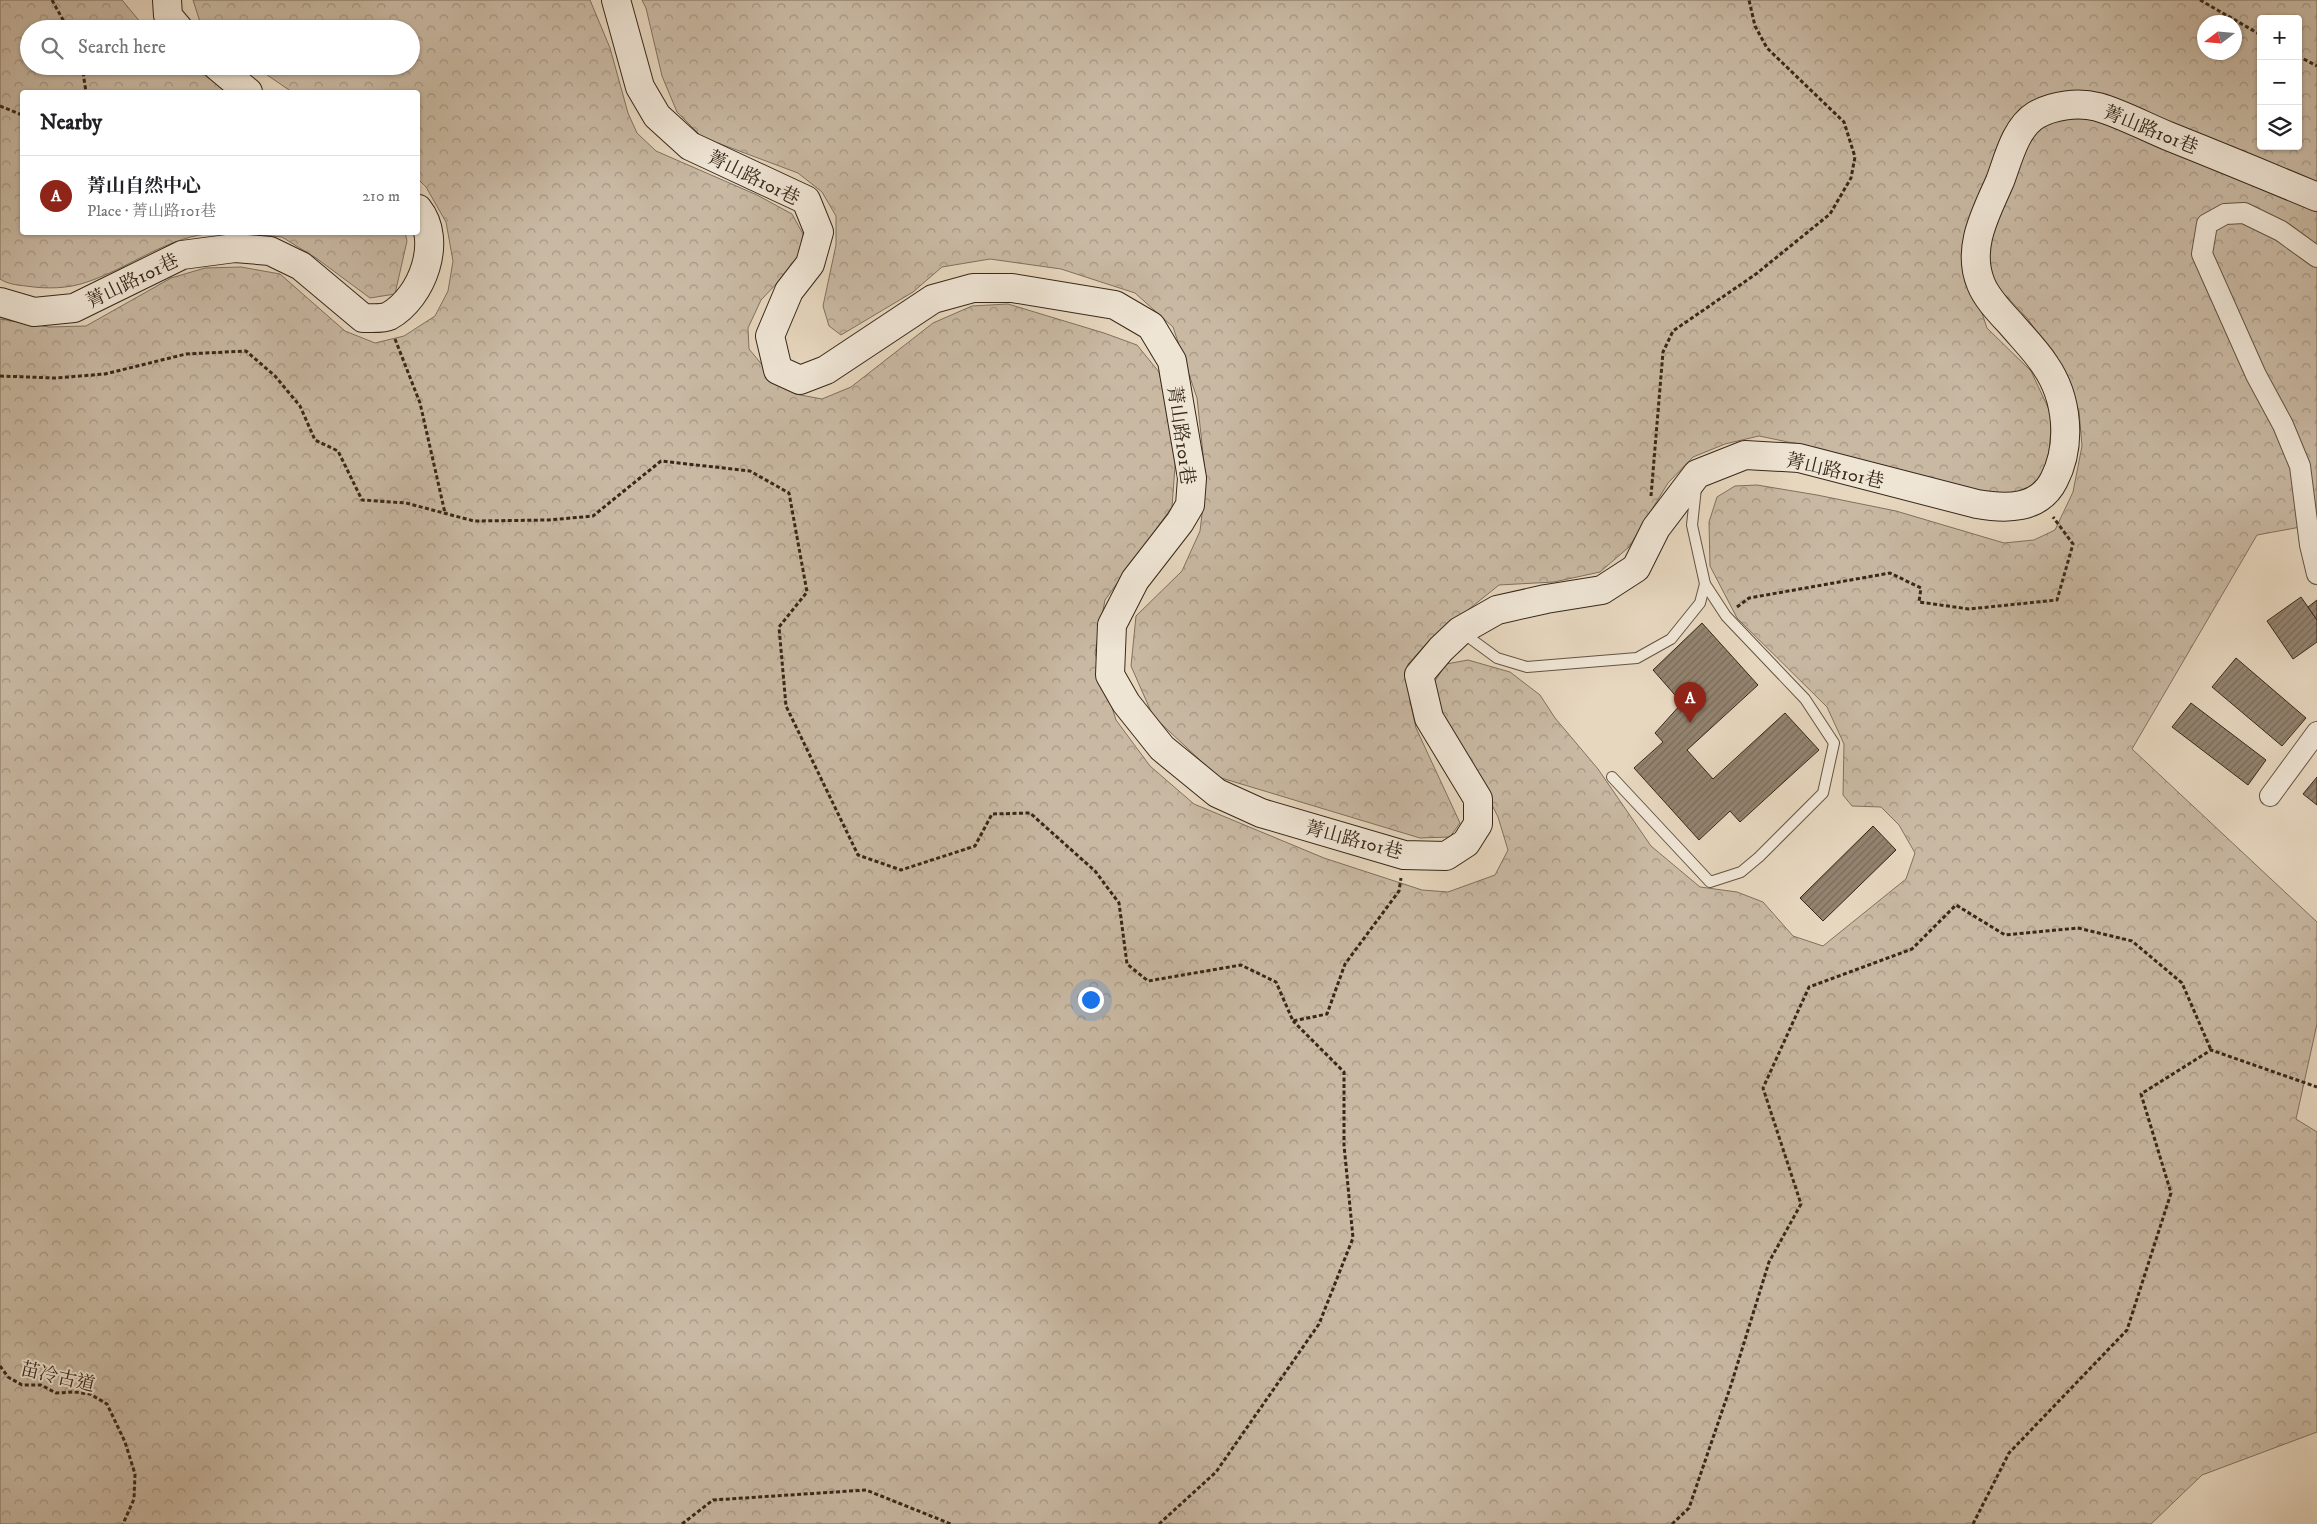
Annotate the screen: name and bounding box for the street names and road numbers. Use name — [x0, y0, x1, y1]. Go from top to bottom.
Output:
street label: 菁山路101巷 — [2100, 101, 2201, 160]
street label: 菁山路101巷 — [703, 146, 803, 211]
street label: 菁山路101巷 — [83, 249, 183, 314]
street label: 菁山路101巷 — [1162, 384, 1199, 486]
street label: 菁山路101巷 — [1783, 449, 1886, 494]
street label: 菁山路101巷 — [1302, 816, 1405, 865]
street label: 苗冷古道 — [18, 1358, 97, 1397]

